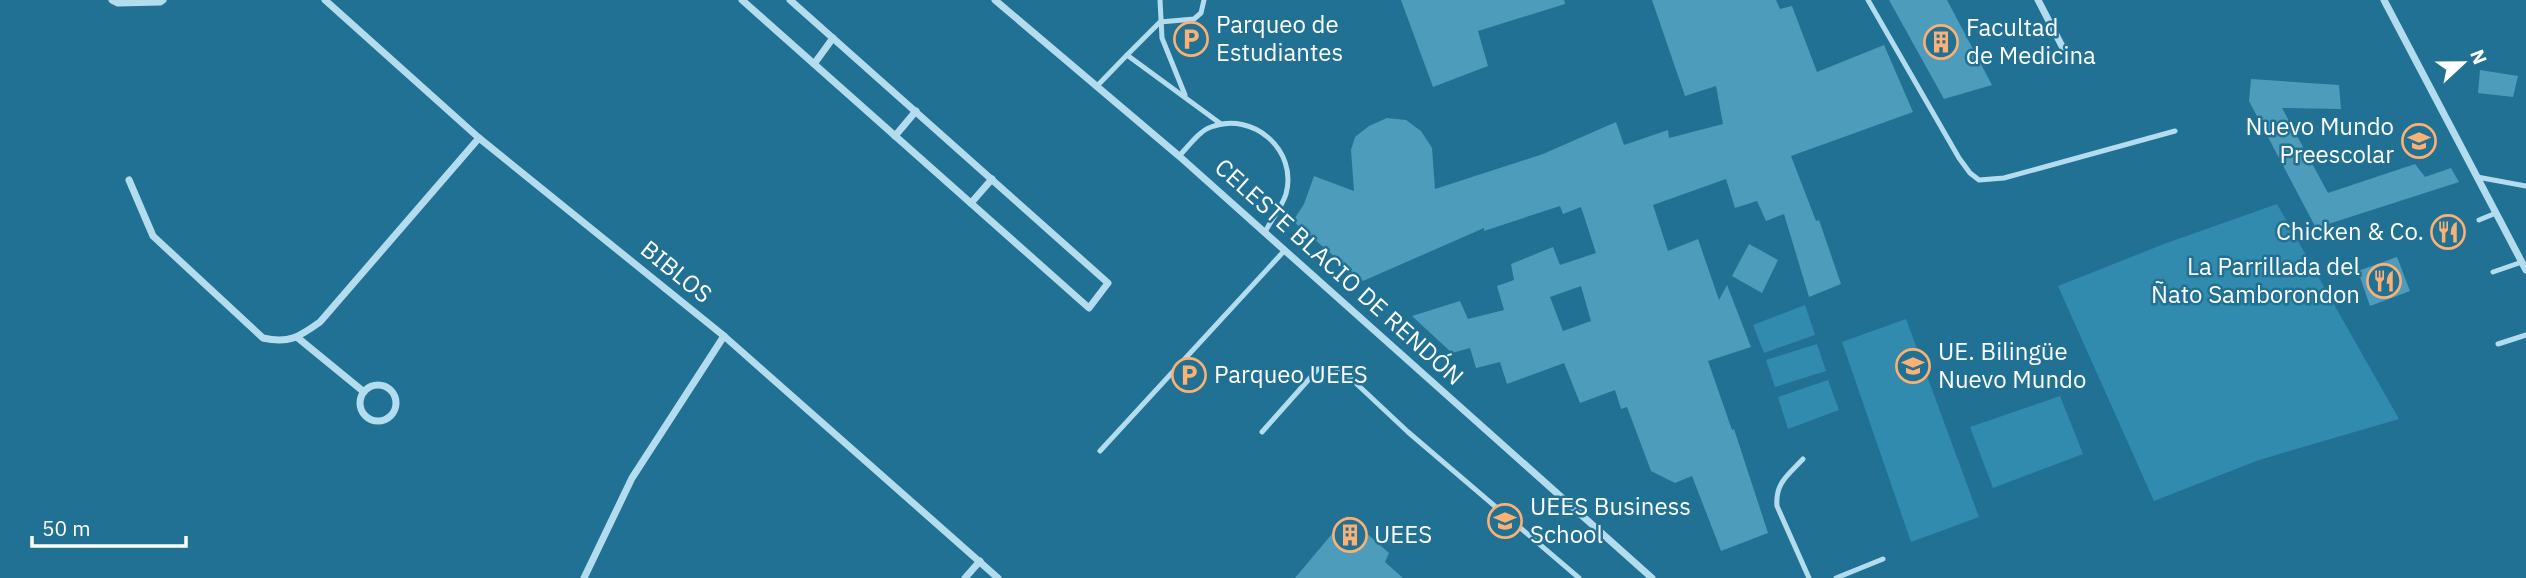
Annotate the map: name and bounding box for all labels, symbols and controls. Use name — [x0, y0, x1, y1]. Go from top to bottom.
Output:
place label: Parqueo de Estudiantes — [1216, 8, 1343, 68]
place label: Facultad de Medicina — [1966, 11, 2096, 71]
parking icon: Parqueo de Estudiantes — [1172, 20, 1210, 58]
building icon: Facultad de Medicina — [1922, 23, 1960, 61]
north arrow — [2428, 28, 2498, 98]
text: N — [2465, 46, 2492, 68]
place label: Nuevo Mundo Preescolar — [2246, 110, 2394, 170]
school or university icon: Nuevo Mundo Preescolar — [2400, 122, 2438, 160]
street label: CELESTE BLACIO DE RENDÓN — [1208, 151, 1471, 392]
restaurant icon: Chicken & Co. — [2429, 213, 2467, 251]
place label: Chicken & Co. — [2276, 215, 2424, 247]
street label: BIBLOS — [634, 233, 719, 310]
place label: La Parrillada del Ñato Samborondon — [2151, 250, 2360, 310]
restaurant icon: La Parrillada del Ñato Samborondon — [2365, 262, 2403, 300]
place label: UE. Bilingüe Nuevo Mundo — [1938, 335, 2086, 395]
school or university icon: UE. Bilingüe Nuevo Mundo — [1894, 347, 1932, 385]
parking icon: Parqueo UEES — [1170, 356, 1208, 394]
place label: Parqueo UEES — [1214, 358, 1368, 390]
place label: UEES Business School — [1530, 490, 1691, 550]
school or university icon: UEES Business School — [1486, 502, 1524, 540]
scale bar — [32, 504, 186, 548]
text: 50 m — [42, 514, 91, 542]
building icon: UEES — [1331, 516, 1369, 554]
place label: UEES — [1374, 518, 1432, 550]

